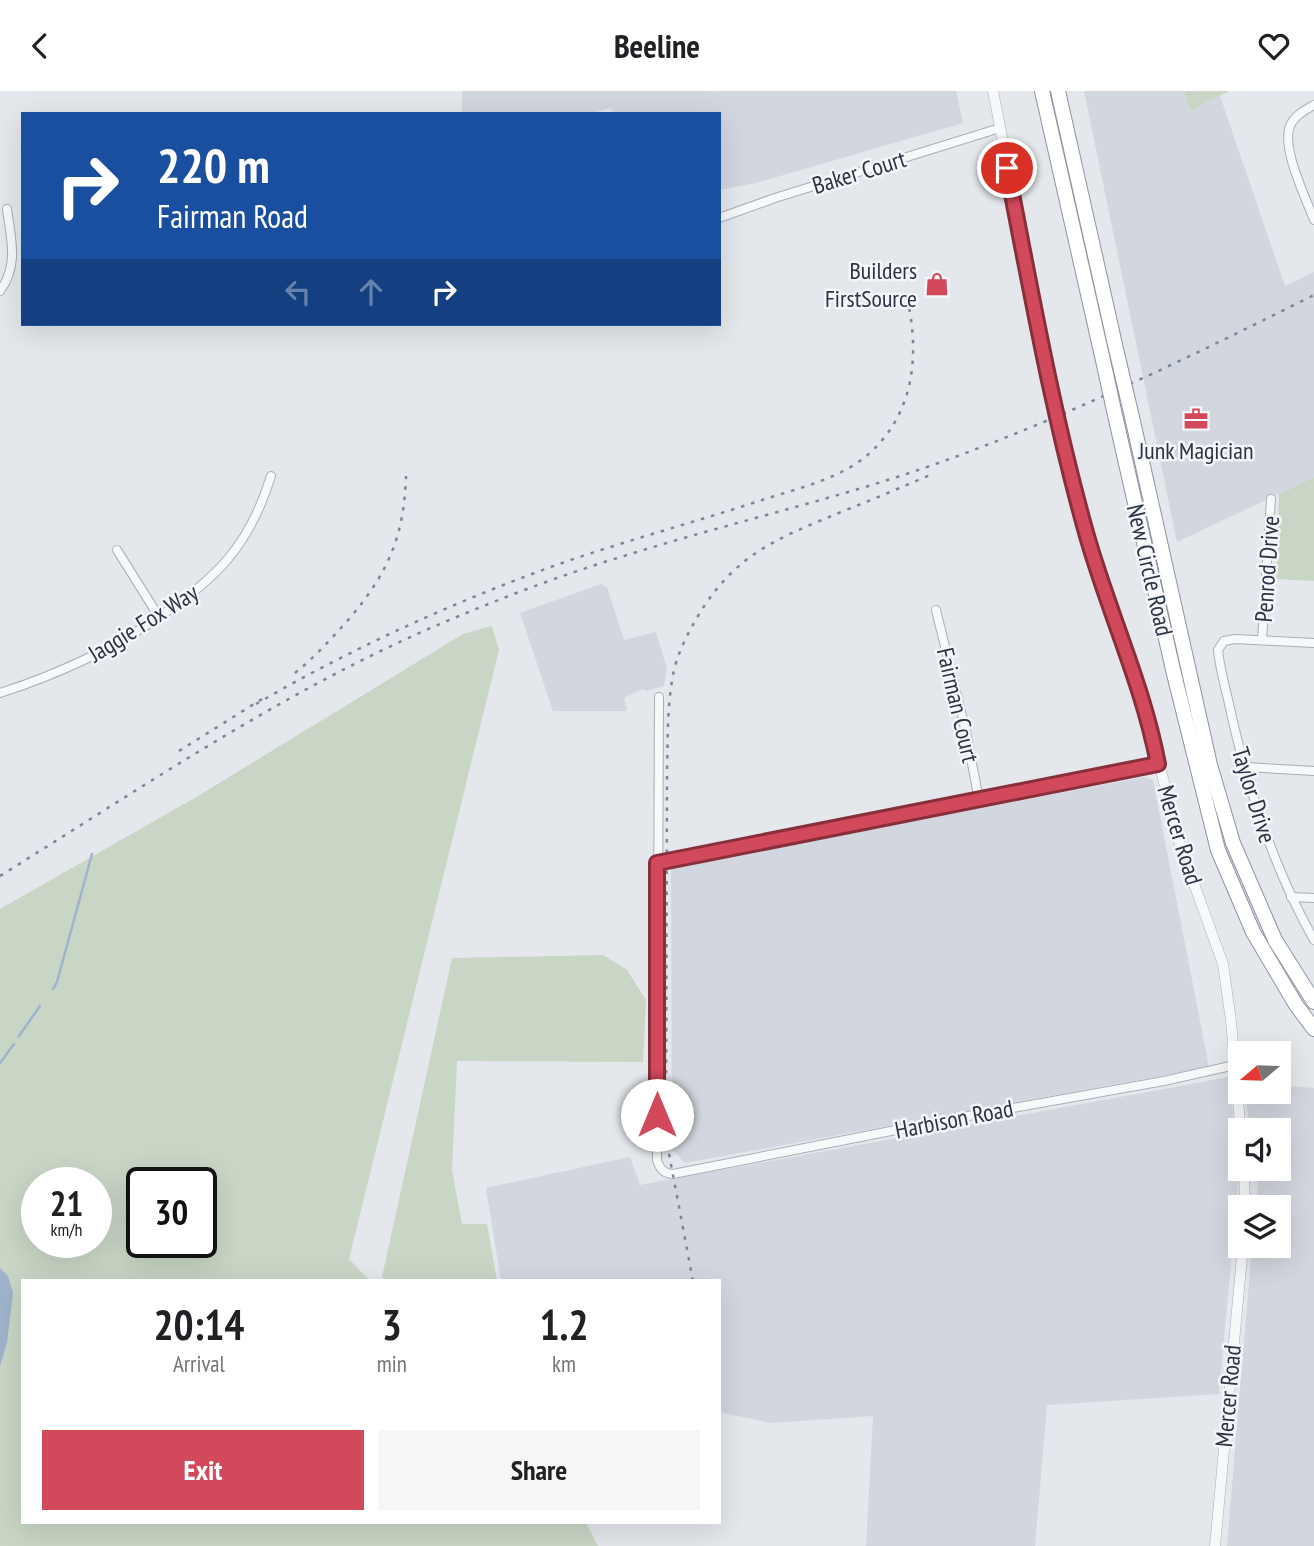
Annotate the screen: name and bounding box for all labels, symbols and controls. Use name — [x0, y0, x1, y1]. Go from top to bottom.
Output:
text: Beeline — [614, 25, 700, 67]
icon: back — [21, 27, 59, 65]
icon: heart — [1255, 27, 1293, 65]
text: 220 m — [157, 133, 270, 197]
pin — [977, 138, 1037, 198]
icon: right — [42, 140, 133, 231]
street label: Baker Court — [808, 143, 910, 201]
icon: arrive — [988, 149, 1026, 187]
text: Fairman Road — [157, 195, 308, 237]
place label: Builders FirstSource — [825, 255, 917, 314]
shop icon: Builders FirstSource — [923, 270, 951, 298]
icon: left — [279, 273, 317, 311]
icon: ahead — [352, 273, 390, 311]
icon: right — [425, 273, 463, 311]
office icon: Junk Magician — [1182, 405, 1210, 433]
place label: Junk Magician — [1138, 435, 1253, 466]
street label: New Circle Road — [1120, 501, 1180, 639]
street label: Penrod Drive — [1248, 515, 1286, 623]
street label: Jaggie Fox Way — [81, 577, 204, 670]
street label: Fairman Court — [930, 645, 986, 766]
street label: Taylor Drive — [1225, 743, 1283, 847]
street label: Mercer Road — [1150, 781, 1210, 889]
north arrow — [1228, 1041, 1292, 1104]
map controls — [1228, 1041, 1291, 1258]
position arrow — [620, 1078, 694, 1152]
street label: Harbison Road — [892, 1092, 1016, 1146]
button: sound — [1228, 1118, 1291, 1181]
speed limit sign: 30 — [126, 1167, 217, 1258]
text: 21 — [50, 1180, 83, 1226]
button: layers — [1228, 1195, 1291, 1258]
text: km/h — [51, 1218, 82, 1241]
text: 20:14 — [154, 1297, 244, 1352]
text: 3 — [382, 1297, 402, 1352]
text: 1.2 — [539, 1297, 588, 1352]
street label: Mercer Road — [1208, 1344, 1248, 1448]
text: Arrival — [173, 1349, 225, 1378]
text: min — [377, 1349, 407, 1378]
text: km — [552, 1349, 576, 1378]
button: Exit — [42, 1430, 364, 1510]
button: Share — [378, 1430, 700, 1510]

